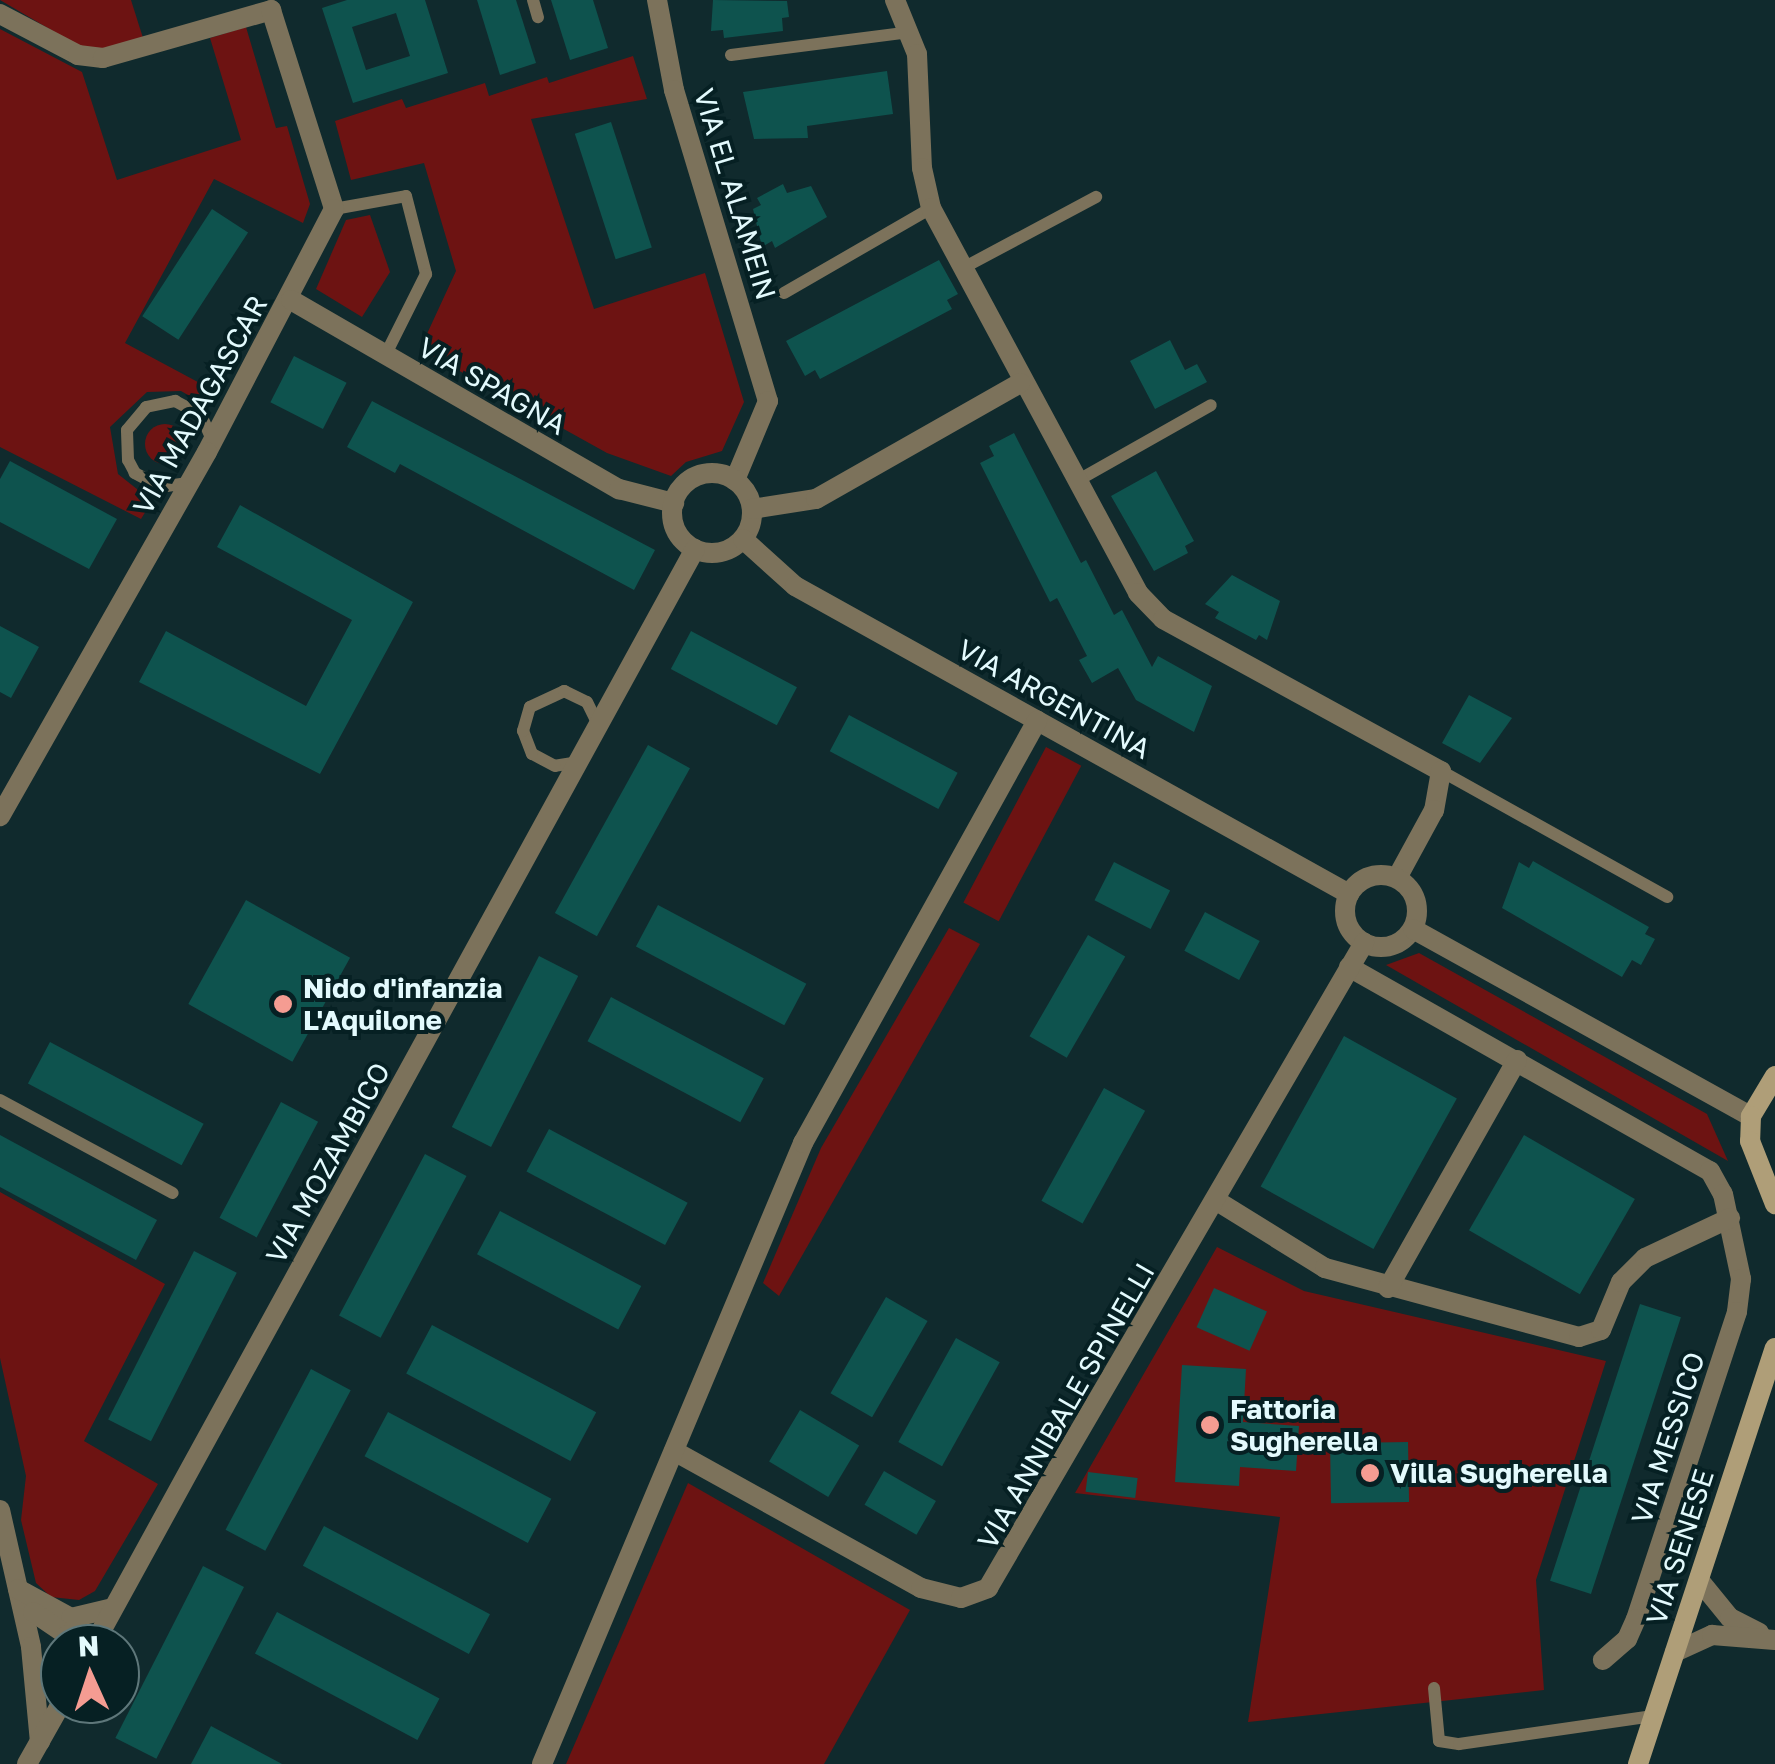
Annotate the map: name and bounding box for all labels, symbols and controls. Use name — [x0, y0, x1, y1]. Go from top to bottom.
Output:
street label: VIA EL ALAMEIN — [687, 84, 783, 304]
street label: VIA MADAGASCAR — [126, 290, 274, 520]
street label: VIA SPAGNA — [412, 330, 572, 442]
street label: VIA ARGENTINA — [952, 632, 1156, 766]
place label: Nido d'infanzia L'Aquilone — [303, 971, 503, 1037]
marker: Nido d'infanzia L'Aquilone — [272, 993, 294, 1015]
street label: VIA MOZAMBICO — [259, 1057, 397, 1269]
street label: VIA ANNIBALE SPINELLI — [970, 1257, 1162, 1555]
street label: VIA MESSICO — [1624, 1348, 1712, 1528]
place label: Fattoria Sugherella — [1230, 1392, 1378, 1458]
marker: Fattoria Sugherella — [1199, 1414, 1221, 1436]
place label: Villa Sugherella — [1390, 1456, 1608, 1490]
marker: Villa Sugherella — [1359, 1462, 1381, 1484]
street label: VIA SENESE — [1639, 1465, 1721, 1629]
north arrow — [40, 1624, 140, 1724]
text: N — [77, 1629, 100, 1663]

